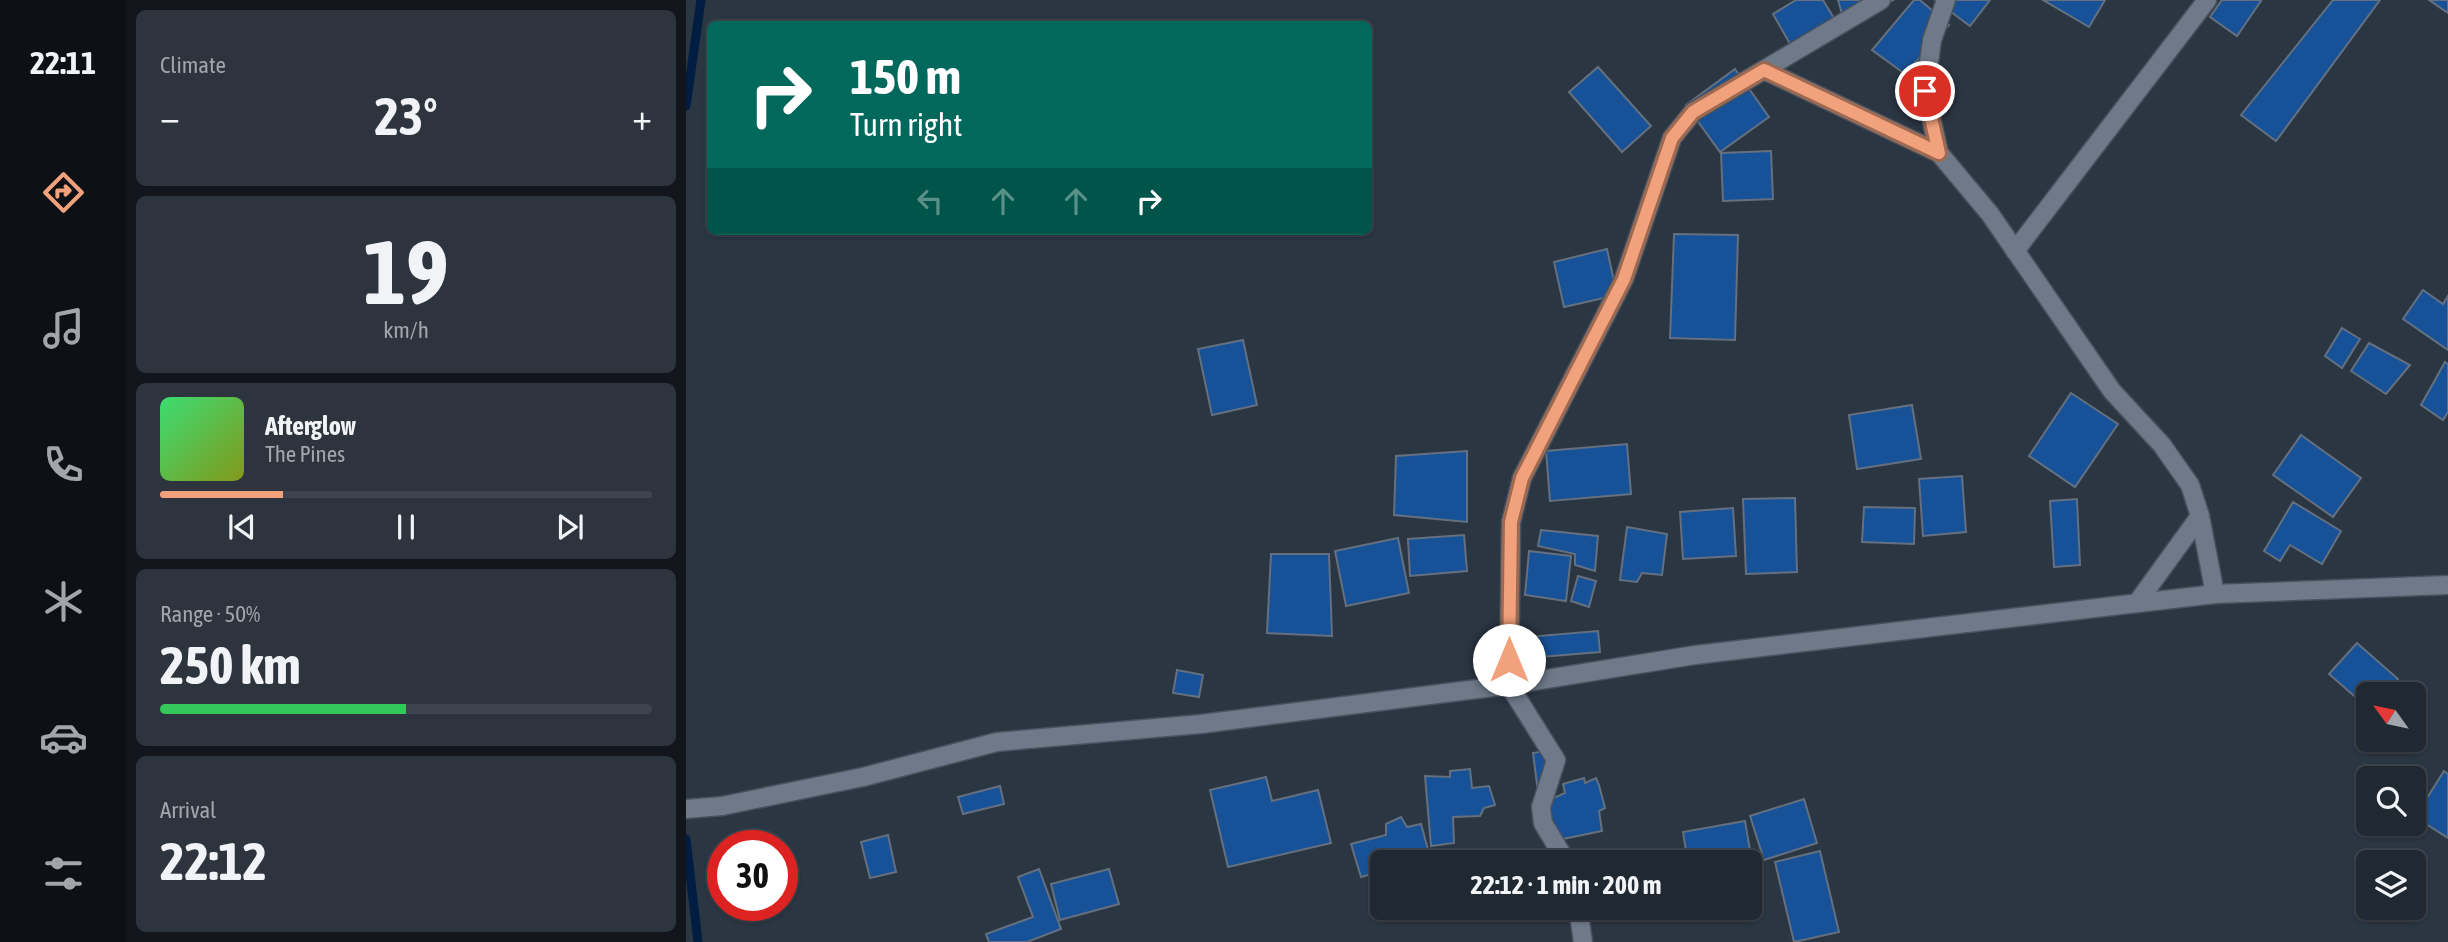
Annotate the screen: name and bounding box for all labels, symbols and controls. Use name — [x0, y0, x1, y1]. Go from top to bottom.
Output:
text: 22:11 — [30, 44, 96, 81]
text: 150 m — [850, 48, 961, 104]
icon: right — [735, 49, 826, 140]
text: Climate — [160, 52, 226, 78]
pin — [1895, 61, 1955, 121]
icon: arrive — [1906, 72, 1944, 110]
text: 23° — [374, 86, 438, 146]
text: − — [160, 95, 180, 138]
text: + — [632, 95, 652, 138]
text: Turn right — [850, 106, 963, 143]
icon: directions — [39, 168, 88, 217]
icon: left — [911, 182, 949, 220]
icon: ahead — [984, 182, 1022, 220]
icon: ahead — [1057, 182, 1095, 220]
icon: right — [1130, 182, 1168, 220]
text: 19 — [363, 219, 449, 323]
icon: music — [39, 304, 88, 353]
text: km/h — [383, 317, 429, 343]
text: Afterglow — [265, 411, 356, 441]
icon: phone — [39, 440, 88, 489]
text: The Pines — [265, 441, 345, 467]
icon: previous — [223, 508, 261, 546]
icon: pause — [387, 508, 425, 546]
icon: next — [551, 508, 589, 546]
icon: climate — [39, 577, 88, 626]
text: Range · 50% — [160, 601, 260, 627]
position arrow — [1472, 623, 1546, 697]
text: 250 km — [160, 635, 301, 695]
north arrow — [2356, 682, 2426, 752]
map controls — [2356, 682, 2426, 920]
icon: car — [39, 713, 88, 762]
button: search — [2356, 766, 2426, 836]
text: Arrival — [160, 797, 216, 823]
speed limit sign: 30 — [707, 830, 798, 921]
text: 22:12 — [160, 831, 267, 891]
icon: filters — [39, 849, 88, 898]
button: layers — [2356, 850, 2426, 920]
text: 22:12 · 1 min · 200 m — [1471, 870, 1661, 900]

